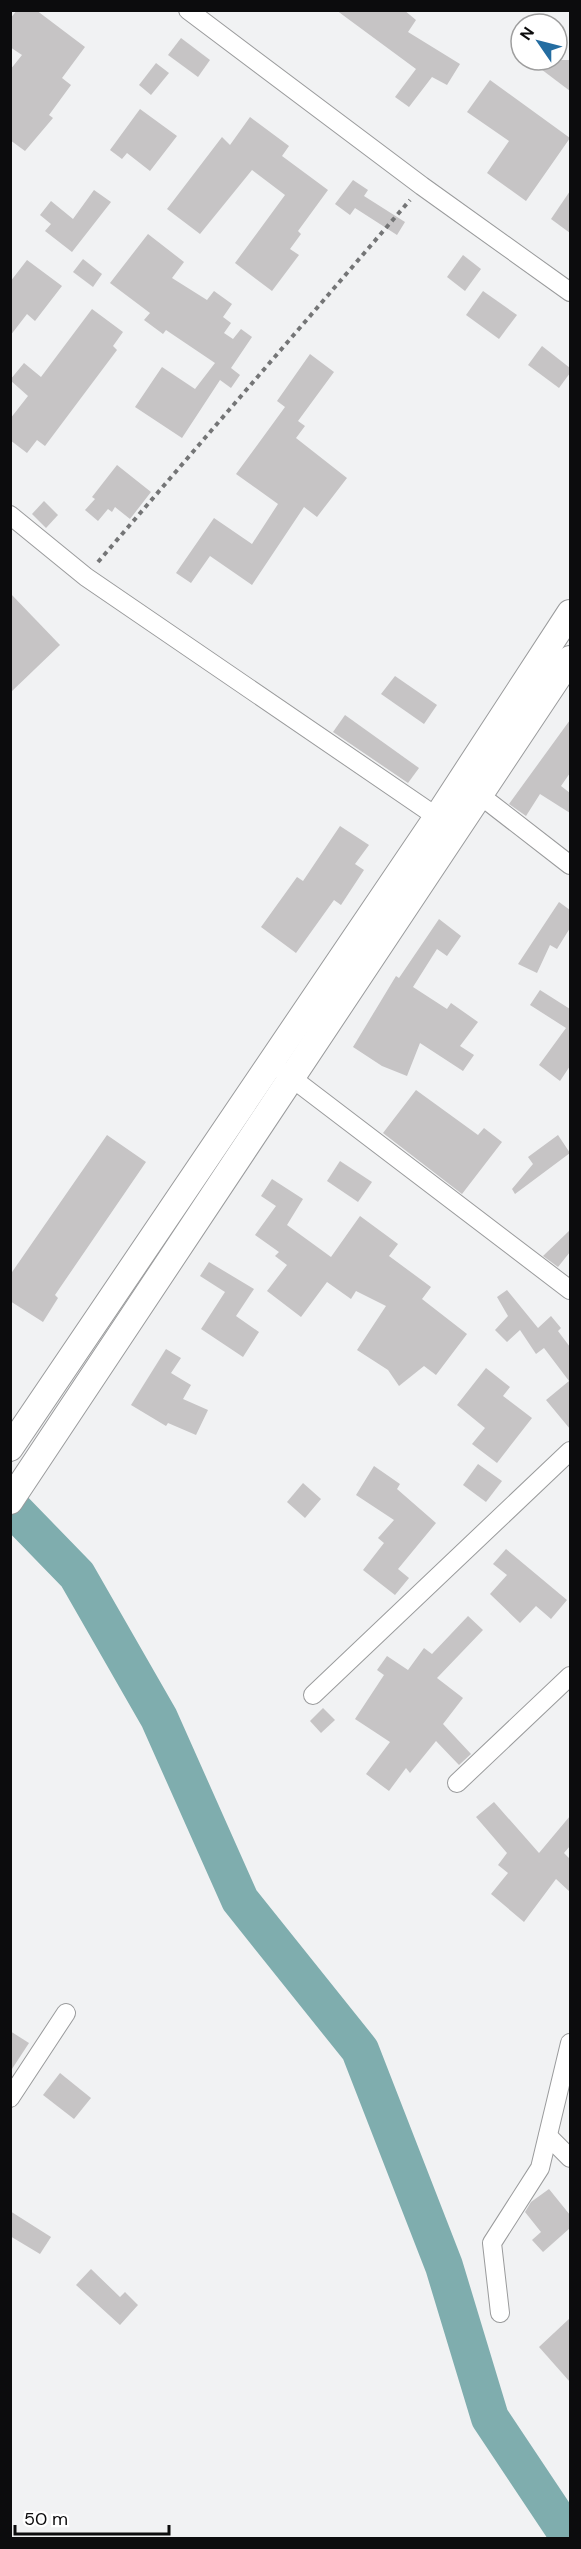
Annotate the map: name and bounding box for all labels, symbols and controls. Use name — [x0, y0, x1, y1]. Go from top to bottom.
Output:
north arrow — [509, 12, 569, 72]
text: N — [515, 23, 539, 44]
scale bar — [15, 2498, 170, 2536]
text: 50 m — [24, 2507, 68, 2531]

